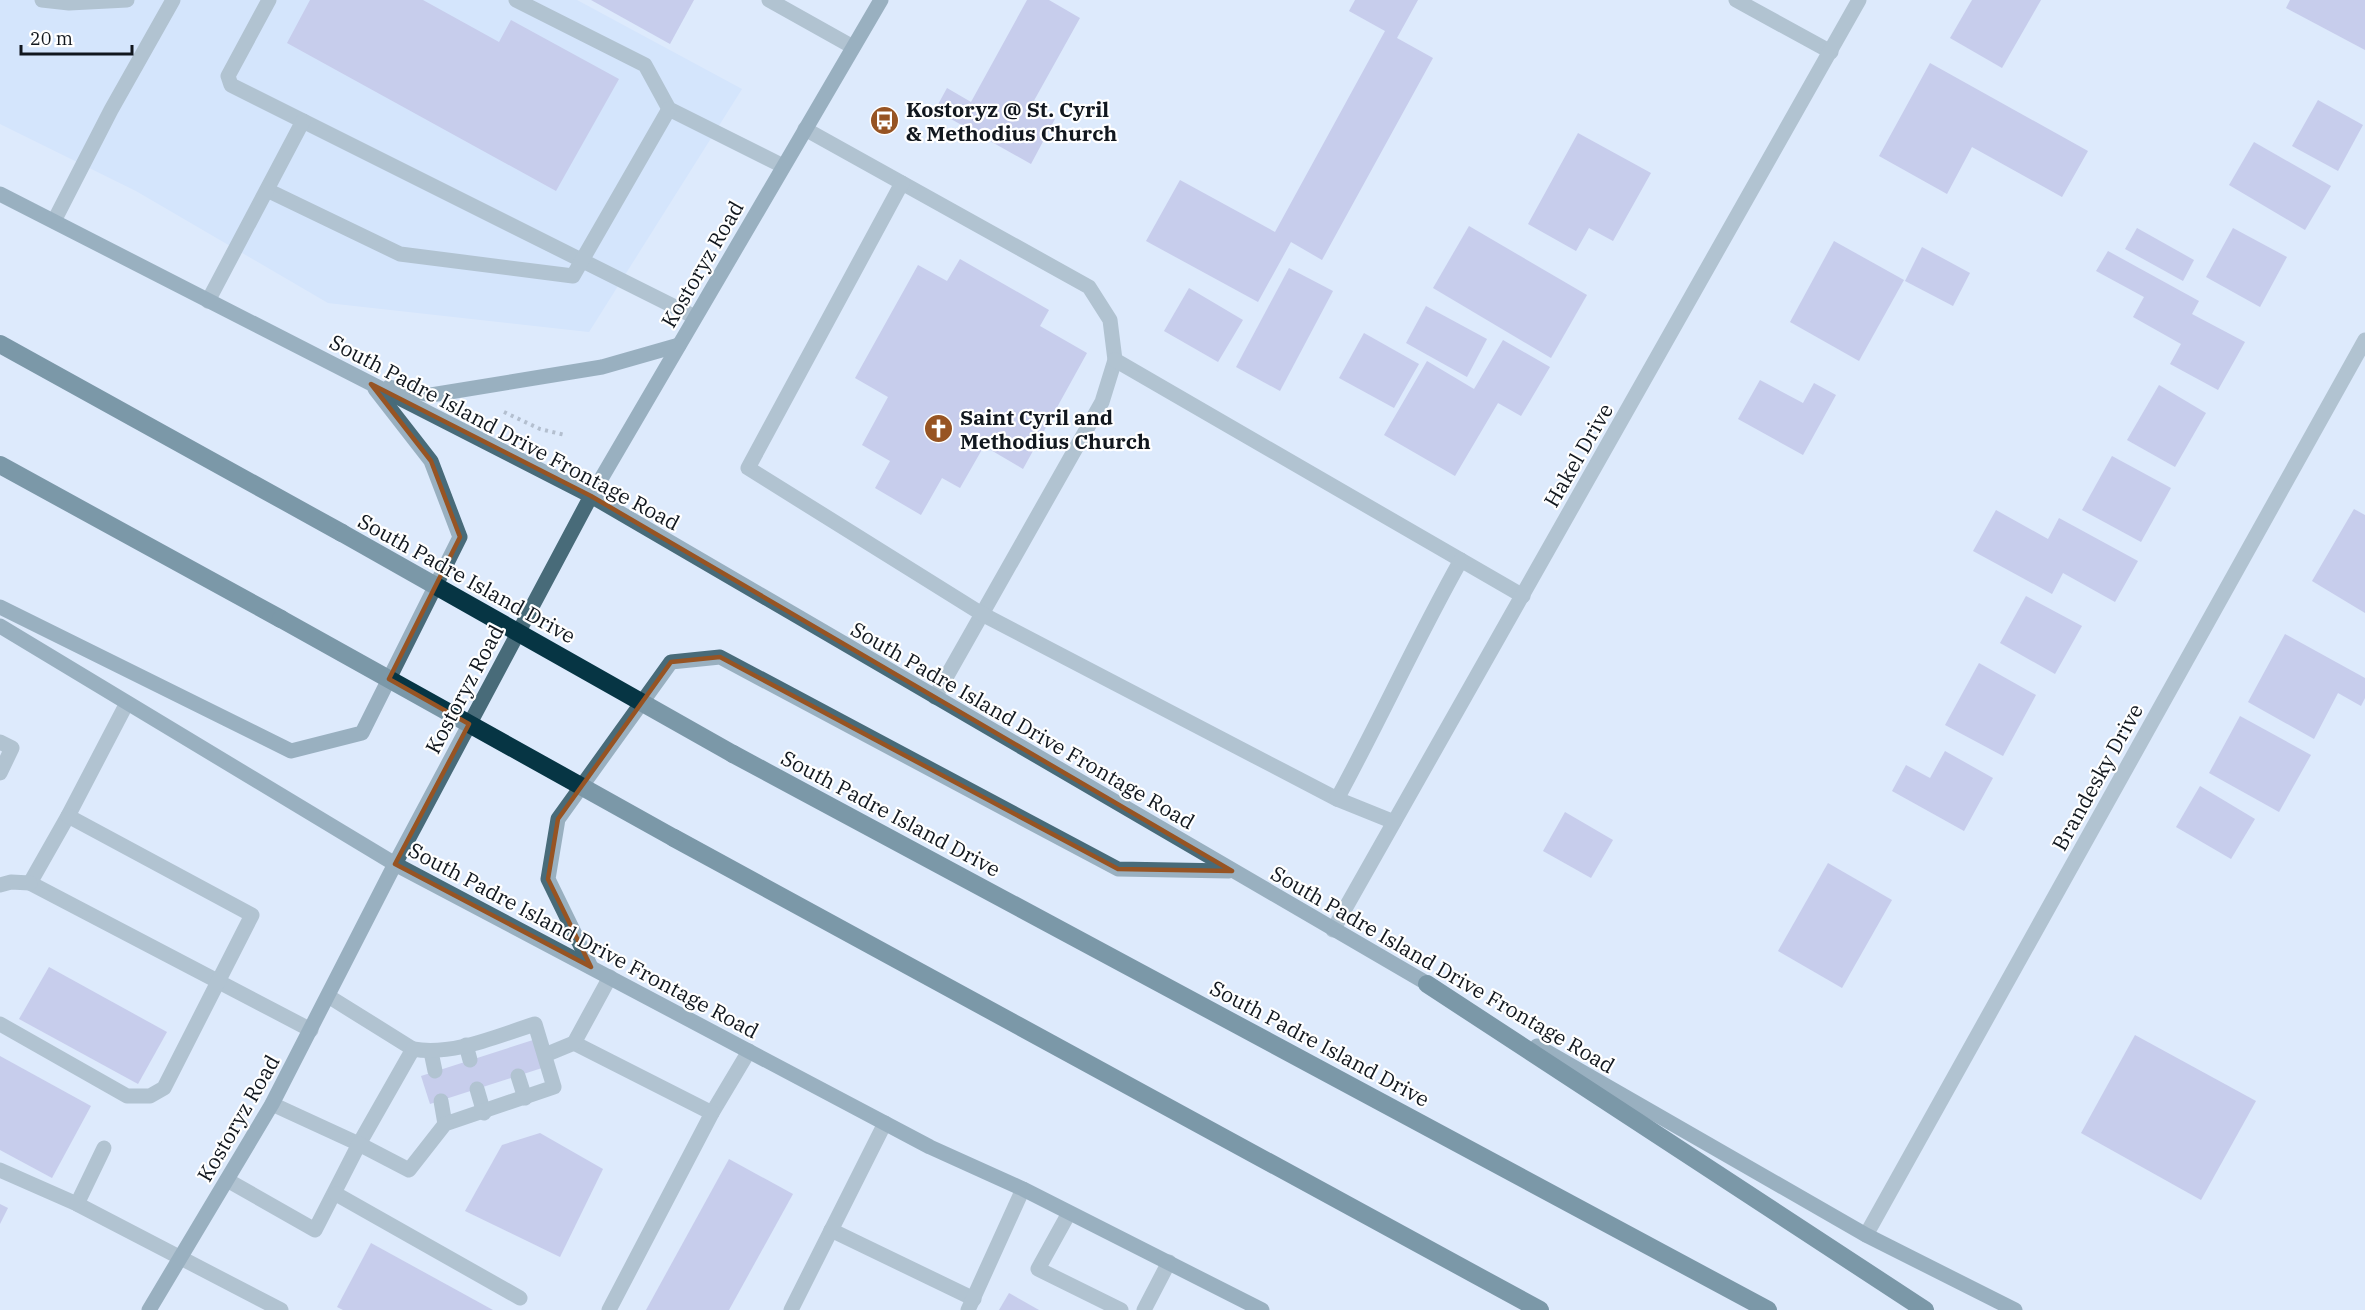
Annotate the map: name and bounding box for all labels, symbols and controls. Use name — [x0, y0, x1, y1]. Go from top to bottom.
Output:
scale bar — [21, 18, 132, 56]
text: 20 m — [30, 27, 73, 50]
place label: Kostoryz @ St. Cyril & Methodius Church — [906, 95, 1117, 147]
bus stop icon: Kostoryz @ St. Cyril & Methodius Church — [869, 105, 901, 137]
street label: Kostoryz Road — [654, 195, 750, 333]
street label: South Padre Island Drive Frontage Road — [325, 327, 685, 537]
street label: Hakel Drive — [1537, 398, 1619, 512]
place label: Saint Cyril and Methodius Church — [960, 403, 1151, 455]
church icon: Saint Cyril and Methodius Church — [923, 413, 955, 445]
street label: South Padre Island Drive — [353, 507, 581, 649]
street label: South Padre Island Drive Frontage Road — [847, 616, 1199, 834]
street label: Kostoryz Road — [418, 619, 510, 758]
street label: Brandesky Drive — [2045, 699, 2149, 855]
street label: South Padre Island Drive — [777, 745, 1005, 881]
street label: South Padre Island Drive Frontage Road — [404, 835, 764, 1045]
street label: South Padre Island Drive Frontage Road — [1267, 860, 1619, 1078]
street label: South Padre Island Drive — [1206, 975, 1434, 1111]
street label: Kostoryz Road — [190, 1049, 286, 1187]

